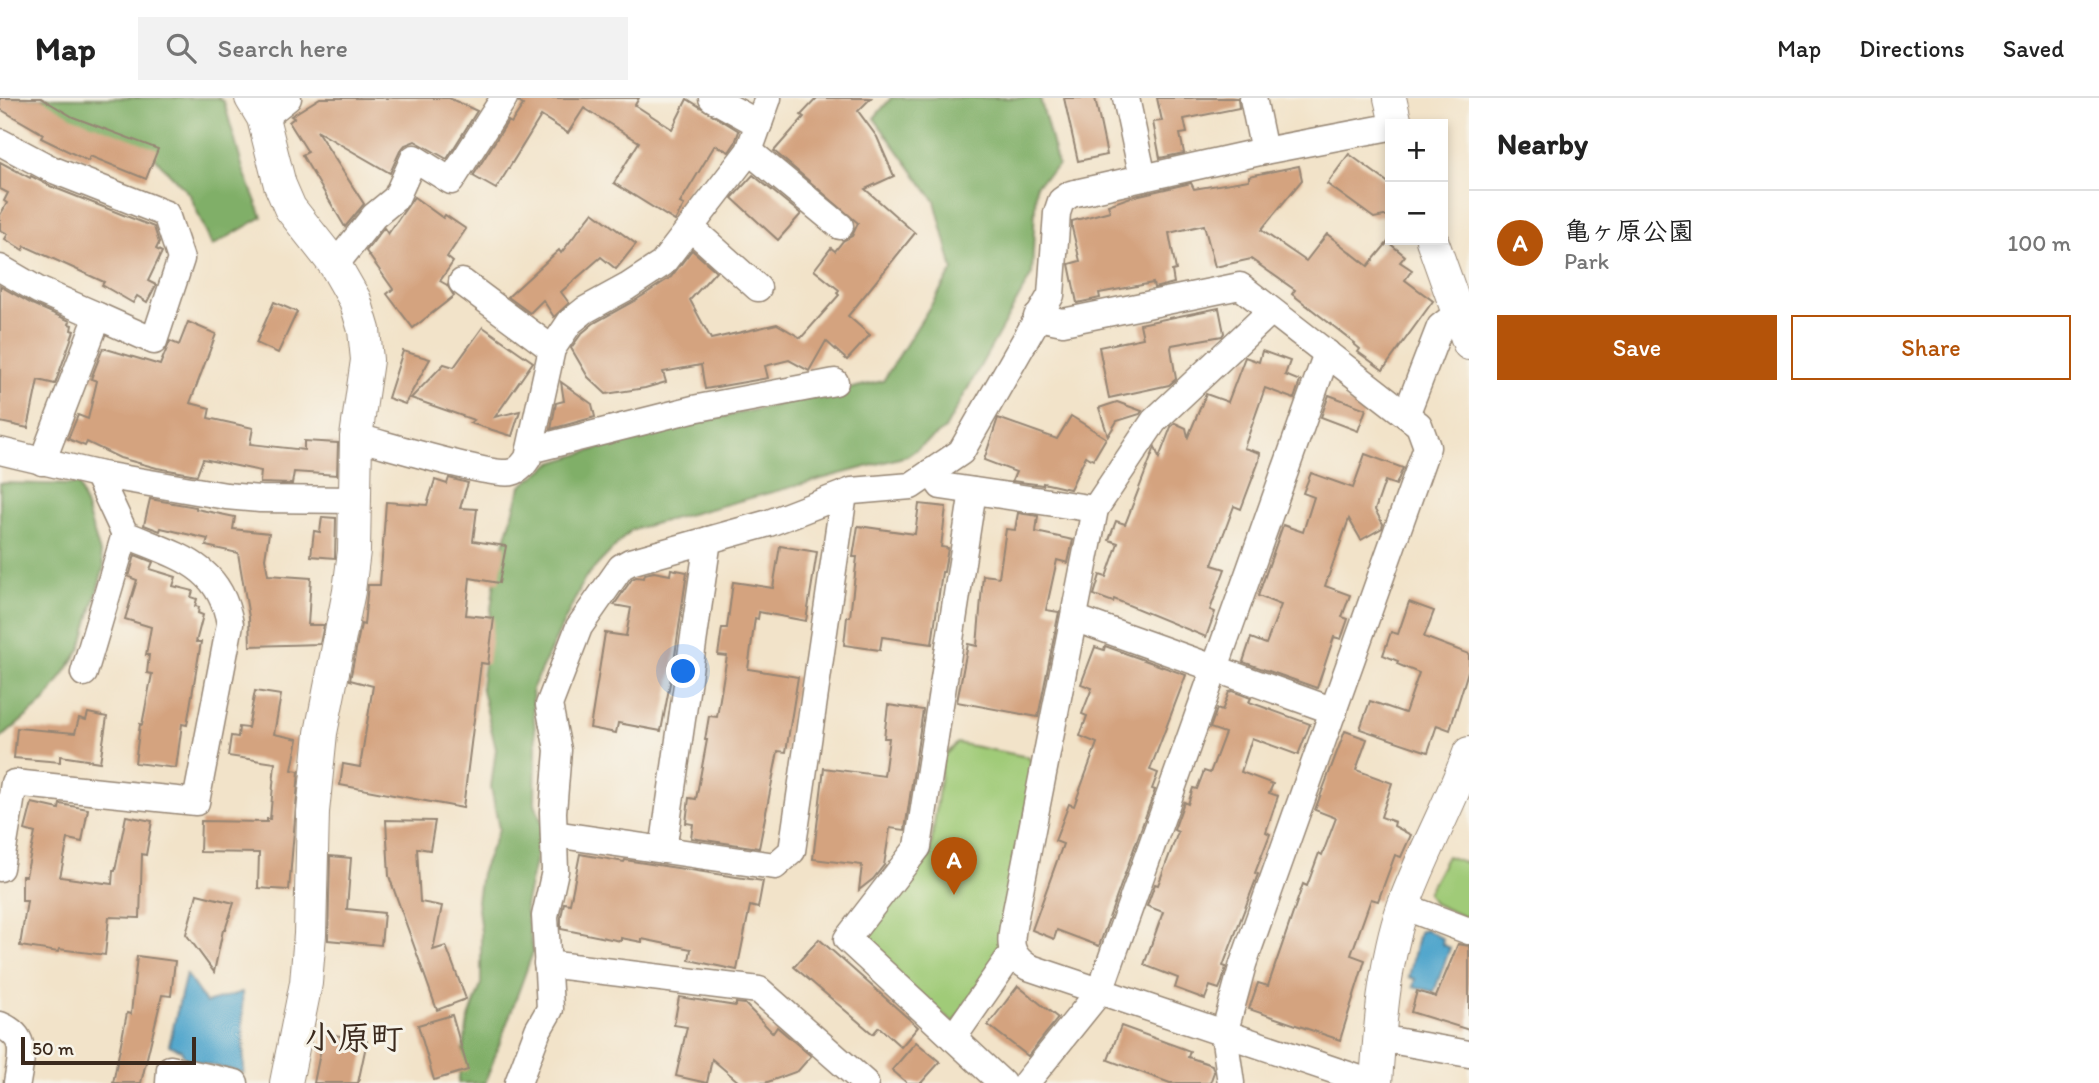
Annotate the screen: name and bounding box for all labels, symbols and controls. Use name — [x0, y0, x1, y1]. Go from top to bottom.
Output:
search box — [138, 17, 628, 80]
text: Map — [35, 29, 96, 68]
icon: search — [162, 29, 200, 67]
text: Search here — [218, 32, 348, 64]
text: Map — [1777, 34, 1821, 63]
text: Directions — [1859, 34, 1965, 63]
text: Saved — [2003, 34, 2064, 63]
map controls — [1385, 119, 1448, 245]
button: + — [1385, 119, 1448, 182]
text: Nearby — [1497, 125, 1588, 162]
button: − — [1385, 182, 1448, 245]
text: 亀ヶ原公園 — [1564, 215, 1694, 247]
text: A — [1513, 229, 1527, 257]
text: 100 m — [2007, 229, 2071, 257]
text: Park — [1564, 247, 1609, 275]
button: Save — [1497, 315, 1777, 380]
button: Share — [1791, 315, 2071, 380]
your location — [666, 654, 700, 688]
pin: A — [931, 837, 977, 895]
district label: 小原町 — [305, 1018, 404, 1057]
scale bar — [21, 1034, 196, 1066]
text: 50 m — [32, 1037, 74, 1060]

